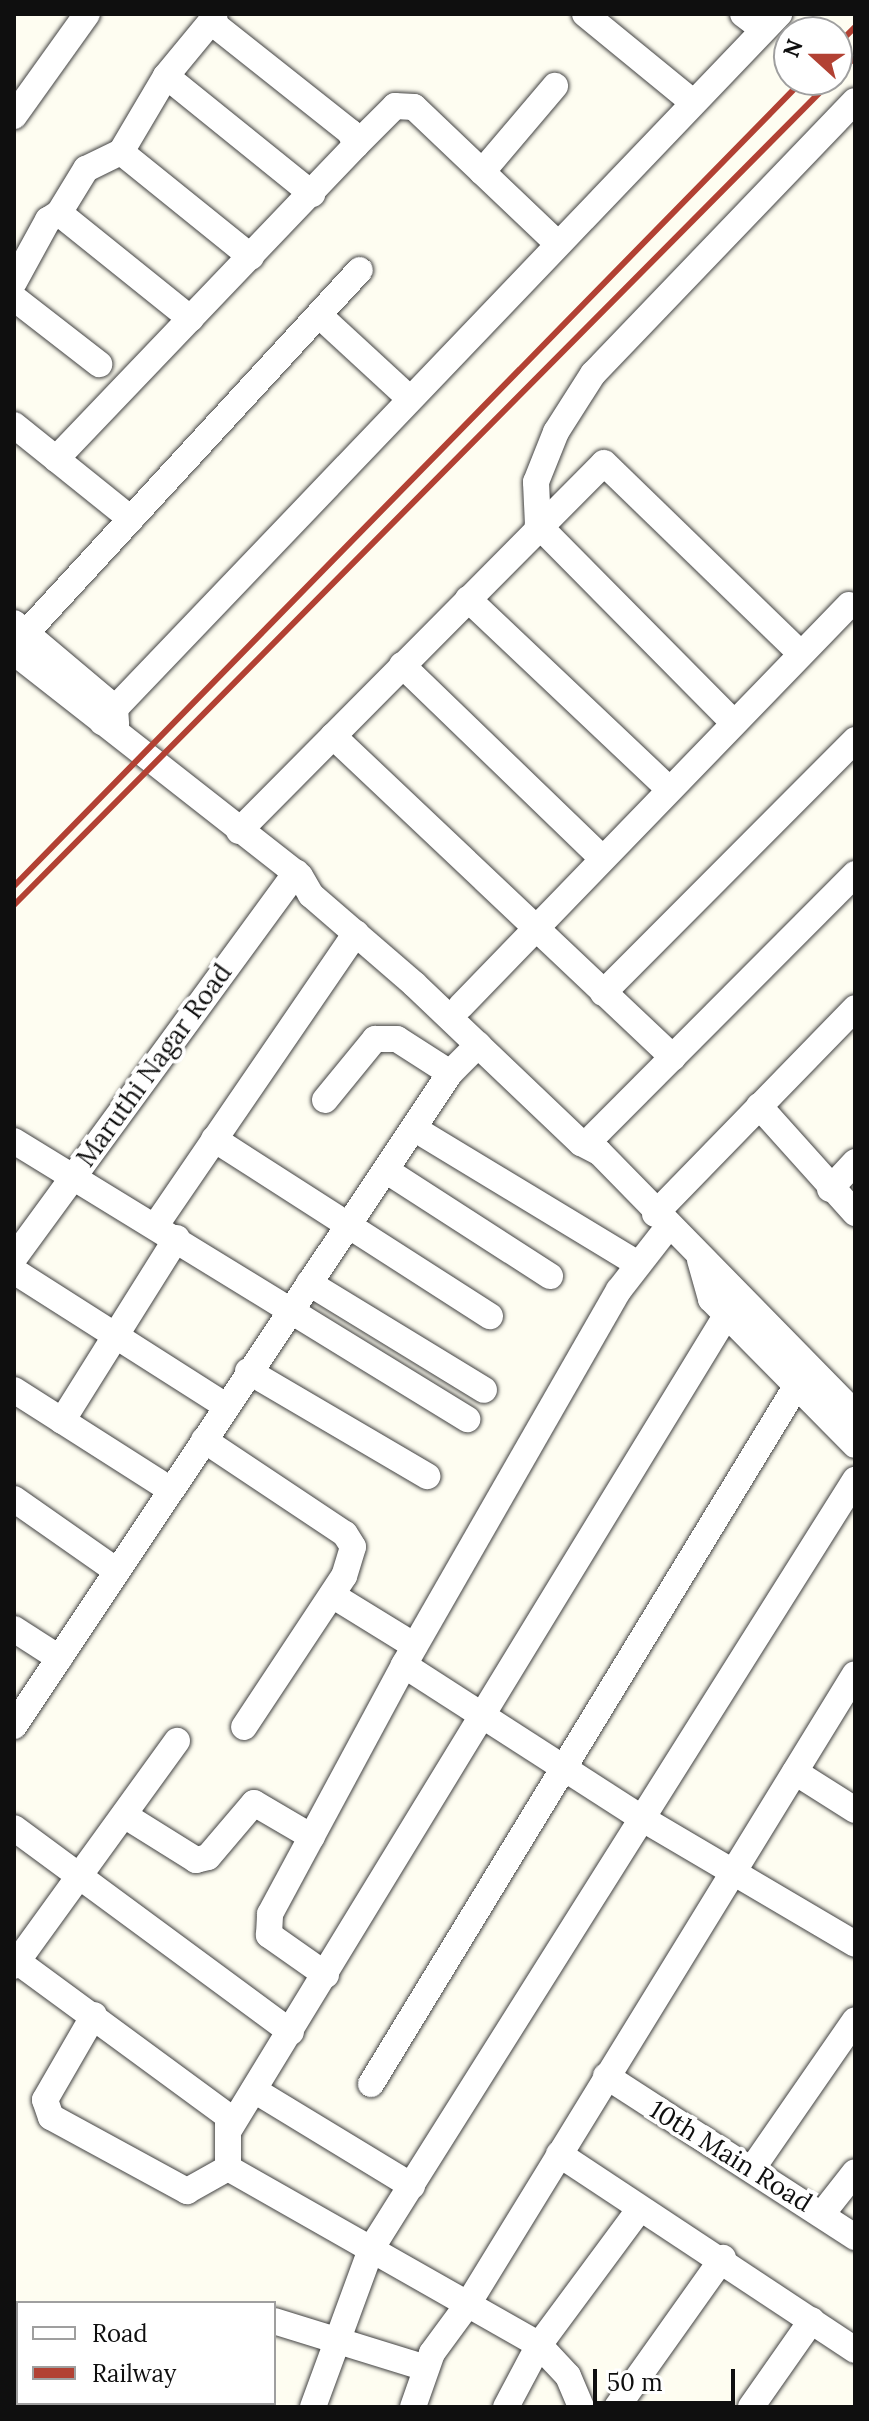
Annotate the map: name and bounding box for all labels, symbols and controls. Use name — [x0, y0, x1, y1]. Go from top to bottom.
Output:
north arrow — [773, 16, 853, 96]
text: N — [776, 35, 809, 61]
street label: Maruthi Nagar Road — [70, 957, 238, 1173]
street label: 10th Main Road — [644, 2094, 818, 2218]
legend — [16, 2301, 276, 2405]
text: Road — [92, 2318, 148, 2349]
scale bar — [597, 2353, 739, 2403]
text: Railway — [92, 2358, 176, 2389]
text: 50 m — [607, 2367, 663, 2398]

